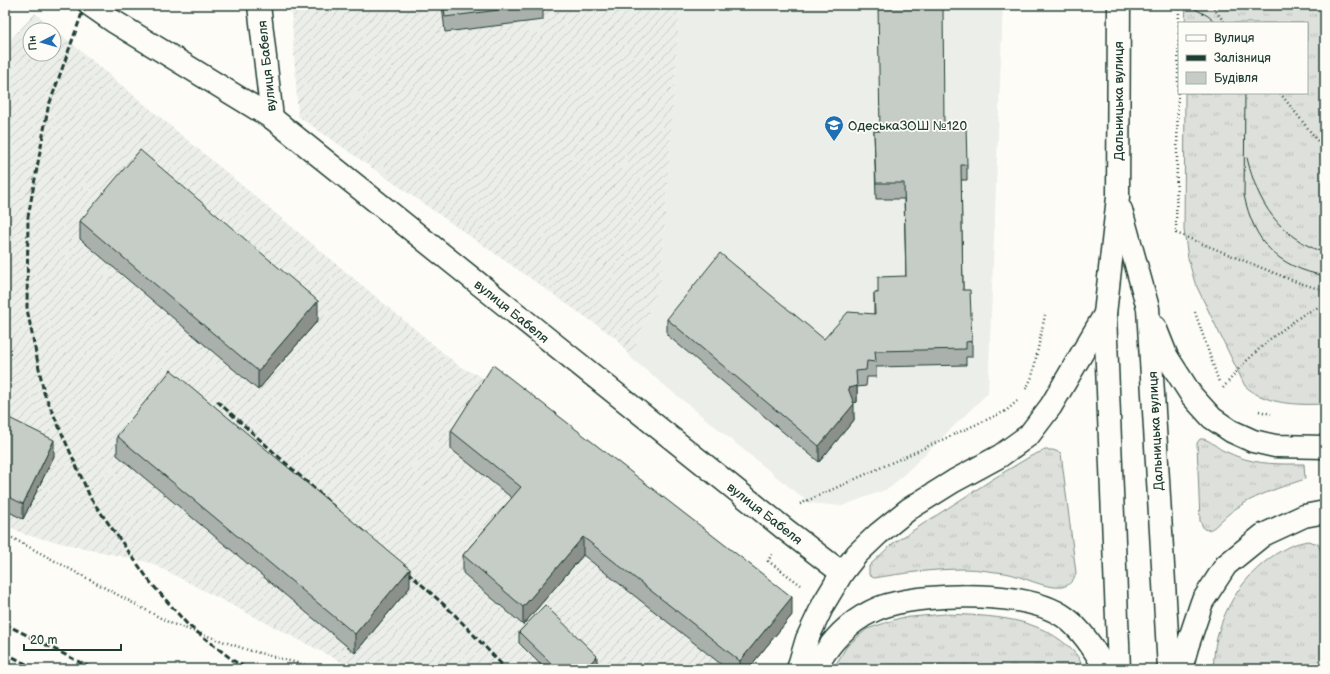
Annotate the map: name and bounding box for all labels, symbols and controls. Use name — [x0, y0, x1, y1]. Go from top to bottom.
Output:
street label: вулиця Бабеля — [254, 20, 280, 112]
north arrow — [22, 22, 62, 62]
legend — [1178, 22, 1308, 94]
text: Вулиця — [1214, 31, 1255, 46]
text: Пн — [25, 35, 40, 51]
street label: Дальницька вулиця — [1111, 41, 1127, 161]
text: Залізниця — [1214, 51, 1271, 66]
text: Будівля — [1214, 71, 1258, 86]
school or university icon: ОдеськаЗОШ №120 — [823, 114, 845, 142]
place label: ОдеськаЗОШ №120 — [848, 118, 967, 134]
street label: вулиця Бабеля — [471, 277, 552, 347]
street label: Дальницька вулиця — [1145, 371, 1167, 491]
street label: вулиця Бабеля — [723, 479, 805, 548]
scale bar — [24, 626, 121, 652]
text: 20 m — [30, 633, 57, 648]

